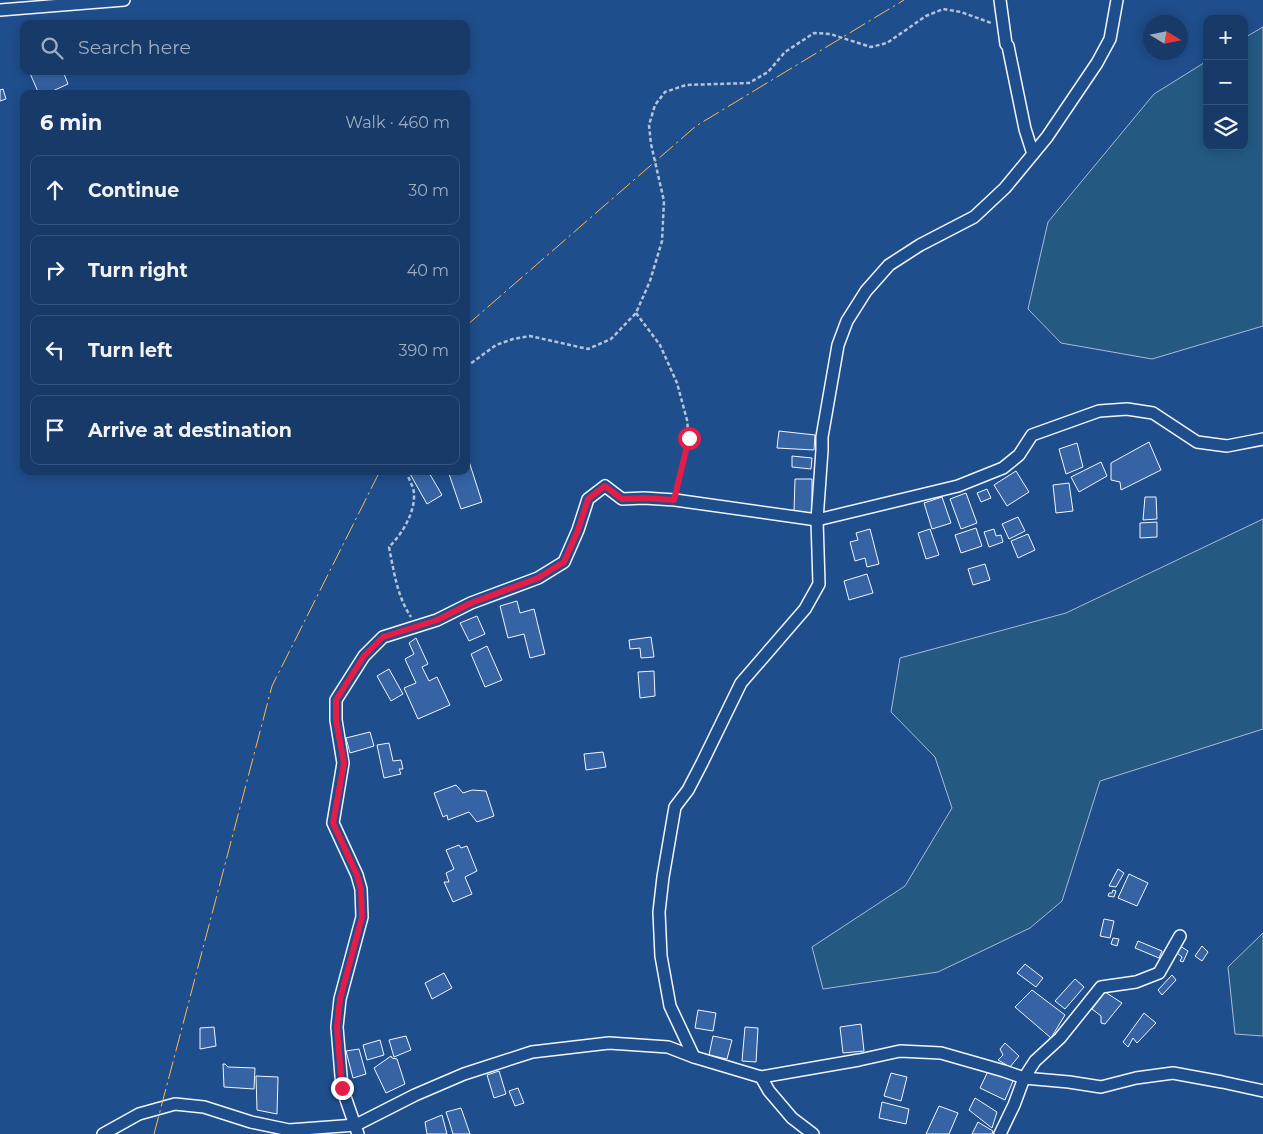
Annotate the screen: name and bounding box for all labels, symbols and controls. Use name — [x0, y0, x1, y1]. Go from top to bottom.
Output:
north arrow — [1143, 15, 1188, 60]
map controls — [1203, 15, 1248, 150]
button: + — [1203, 15, 1248, 60]
search box — [20, 20, 470, 75]
icon: search — [38, 34, 66, 62]
text: Search here — [78, 36, 191, 59]
button: − — [1203, 60, 1248, 105]
button: layers — [1203, 105, 1248, 150]
text: 6 min — [40, 110, 102, 135]
text: Walk · 460 m — [345, 113, 450, 132]
icon: ahead — [41, 176, 69, 204]
text: Continue — [88, 179, 179, 202]
text: 30 m — [408, 181, 449, 200]
icon: right — [41, 256, 69, 284]
text: Turn right — [88, 259, 188, 282]
text: 40 m — [407, 261, 449, 280]
icon: left — [41, 336, 69, 364]
text: Turn left — [88, 339, 173, 362]
text: 390 m — [398, 341, 449, 360]
icon: arrive — [41, 416, 69, 444]
text: Arrive at destination — [88, 419, 292, 442]
route start — [678, 427, 701, 450]
route end — [331, 1077, 354, 1100]

